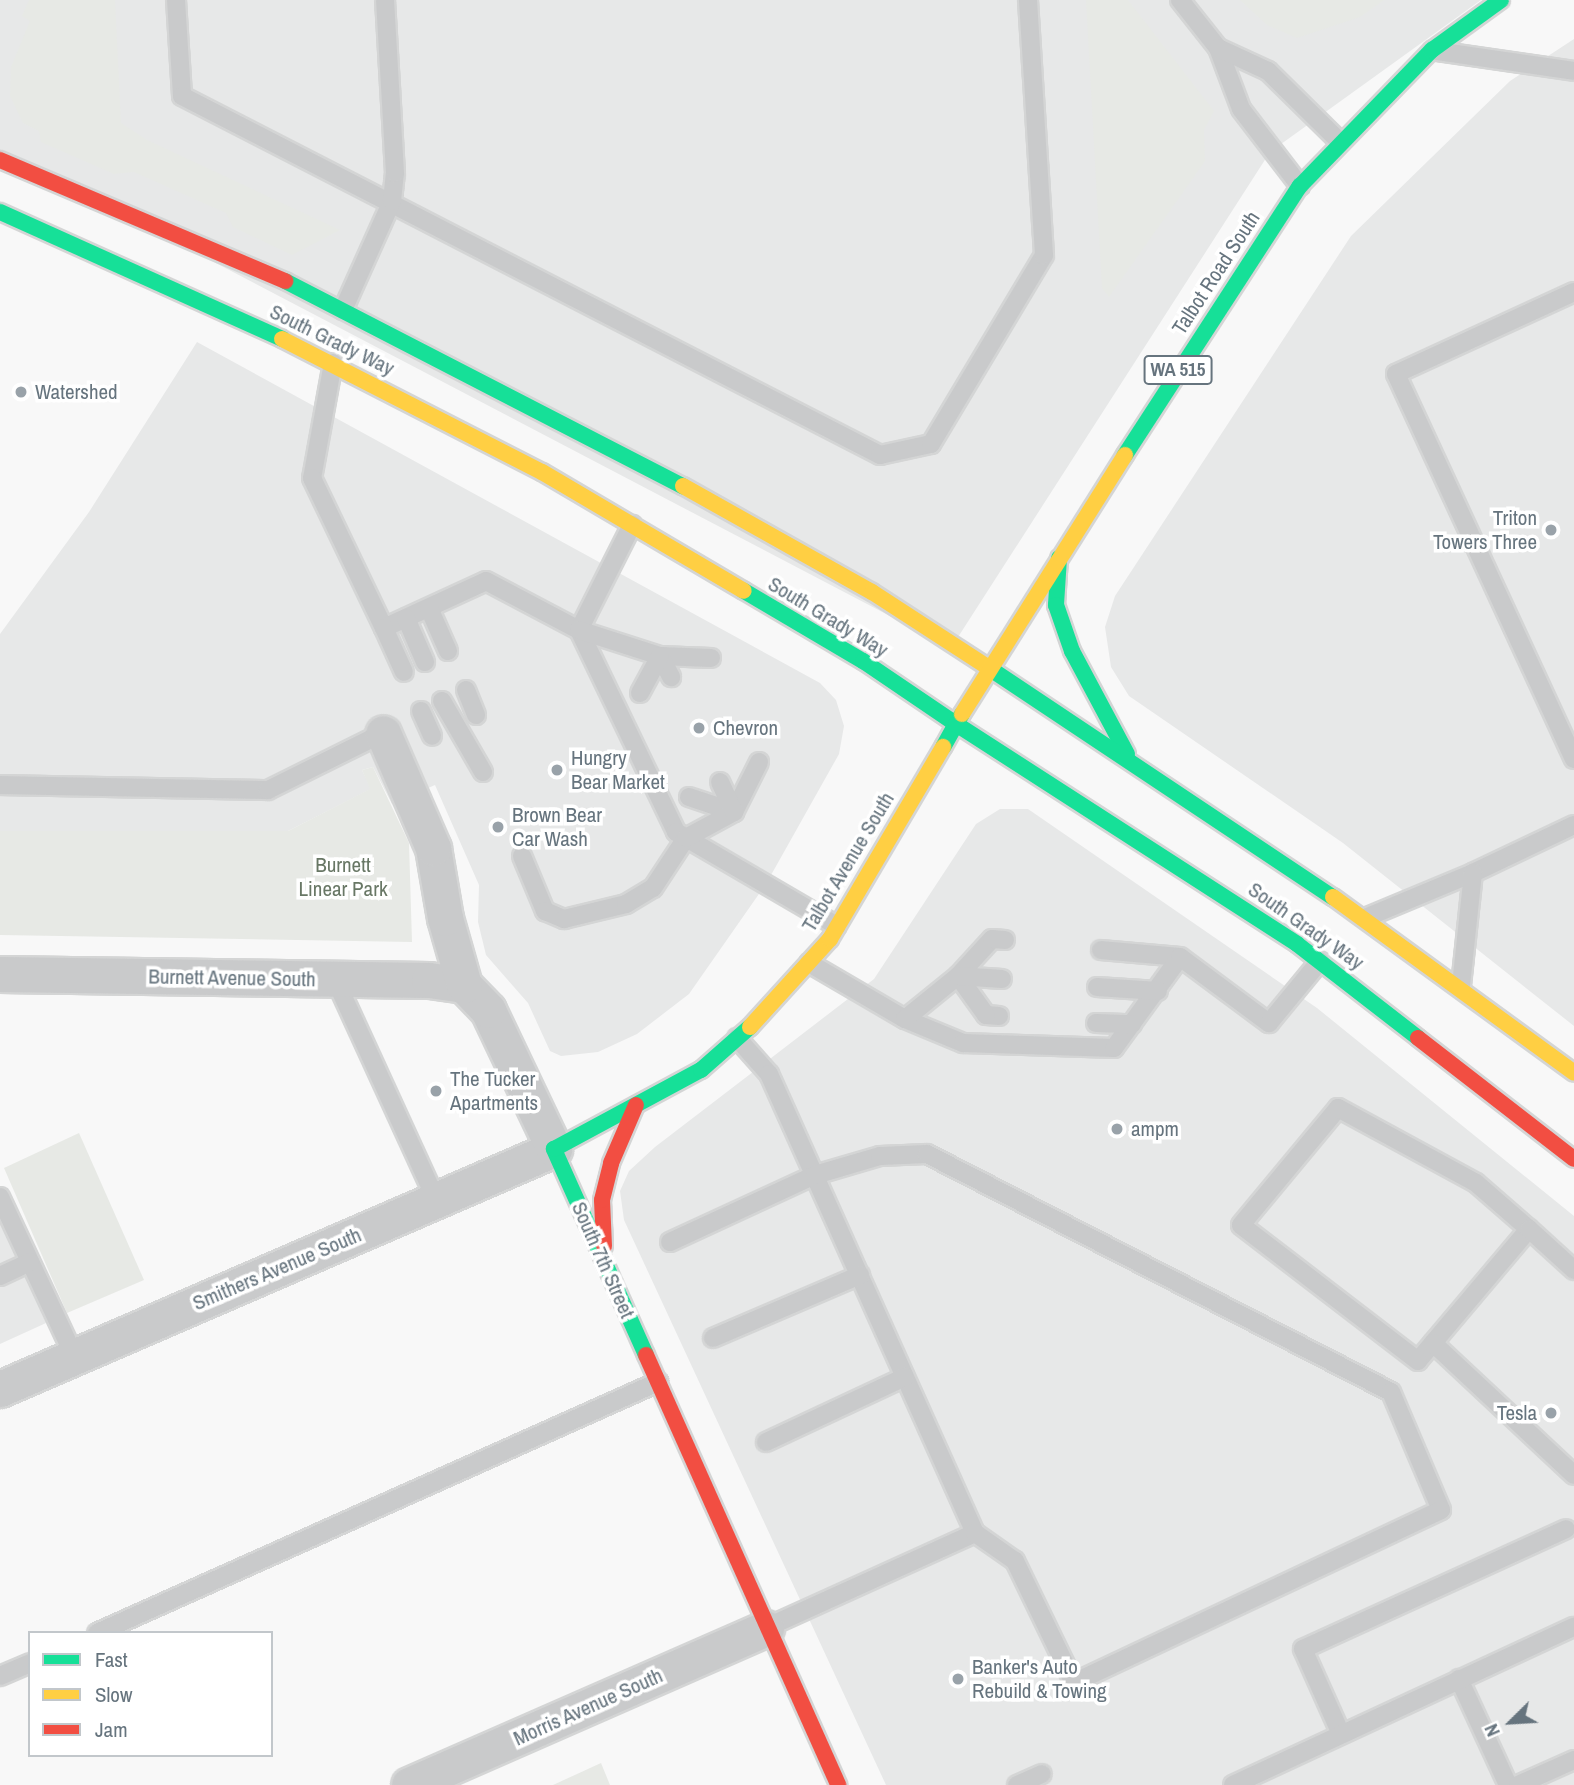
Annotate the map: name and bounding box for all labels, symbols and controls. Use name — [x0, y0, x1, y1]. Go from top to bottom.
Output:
street label: Talbot Road South — [1167, 207, 1265, 339]
street label: South Grady Way — [266, 299, 398, 381]
road number: WA 515 — [1143, 354, 1213, 386]
place label: Watershed — [35, 379, 118, 405]
marker: Watershed — [13, 384, 29, 400]
place label: Triton Towers Three — [1433, 505, 1537, 555]
marker: Triton Towers Three — [1543, 522, 1559, 538]
street label: South Grady Way — [764, 571, 892, 663]
place label: Chevron — [713, 715, 778, 741]
marker: Chevron — [691, 720, 707, 736]
place label: Hungry Bear Market — [571, 745, 665, 795]
marker: Hungry Bear Market — [549, 762, 565, 778]
street label: Talbot Avenue South — [796, 787, 900, 937]
place label: Brown Bear Car Wash — [512, 802, 602, 852]
marker: Brown Bear Car Wash — [490, 819, 506, 835]
park label: Burnett Linear Park — [298, 852, 388, 902]
street label: South Grady Way — [1243, 877, 1369, 975]
street label: Burnett Avenue South — [148, 964, 316, 992]
place label: The Tucker Apartments — [450, 1066, 538, 1116]
marker: The Tucker Apartments — [428, 1083, 444, 1099]
place label: ampm — [1131, 1116, 1179, 1142]
marker: ampm — [1109, 1121, 1125, 1137]
street label: South 7th Street — [566, 1198, 640, 1322]
street label: Smithers Avenue South — [189, 1222, 365, 1316]
place label: Tesla — [1497, 1400, 1537, 1426]
marker: Tesla — [1543, 1405, 1559, 1421]
legend — [28, 1631, 273, 1757]
text: Fast — [95, 1645, 128, 1674]
place label: Banker's Auto Rebuild & Towing — [972, 1654, 1107, 1704]
street label: Morris Avenue South — [509, 1663, 667, 1751]
marker: Banker's Auto Rebuild & Towing — [950, 1671, 966, 1687]
text: Slow — [95, 1680, 132, 1709]
north arrow — [1476, 1687, 1546, 1757]
text: Jam — [95, 1715, 128, 1744]
text: N — [1478, 1720, 1506, 1741]

